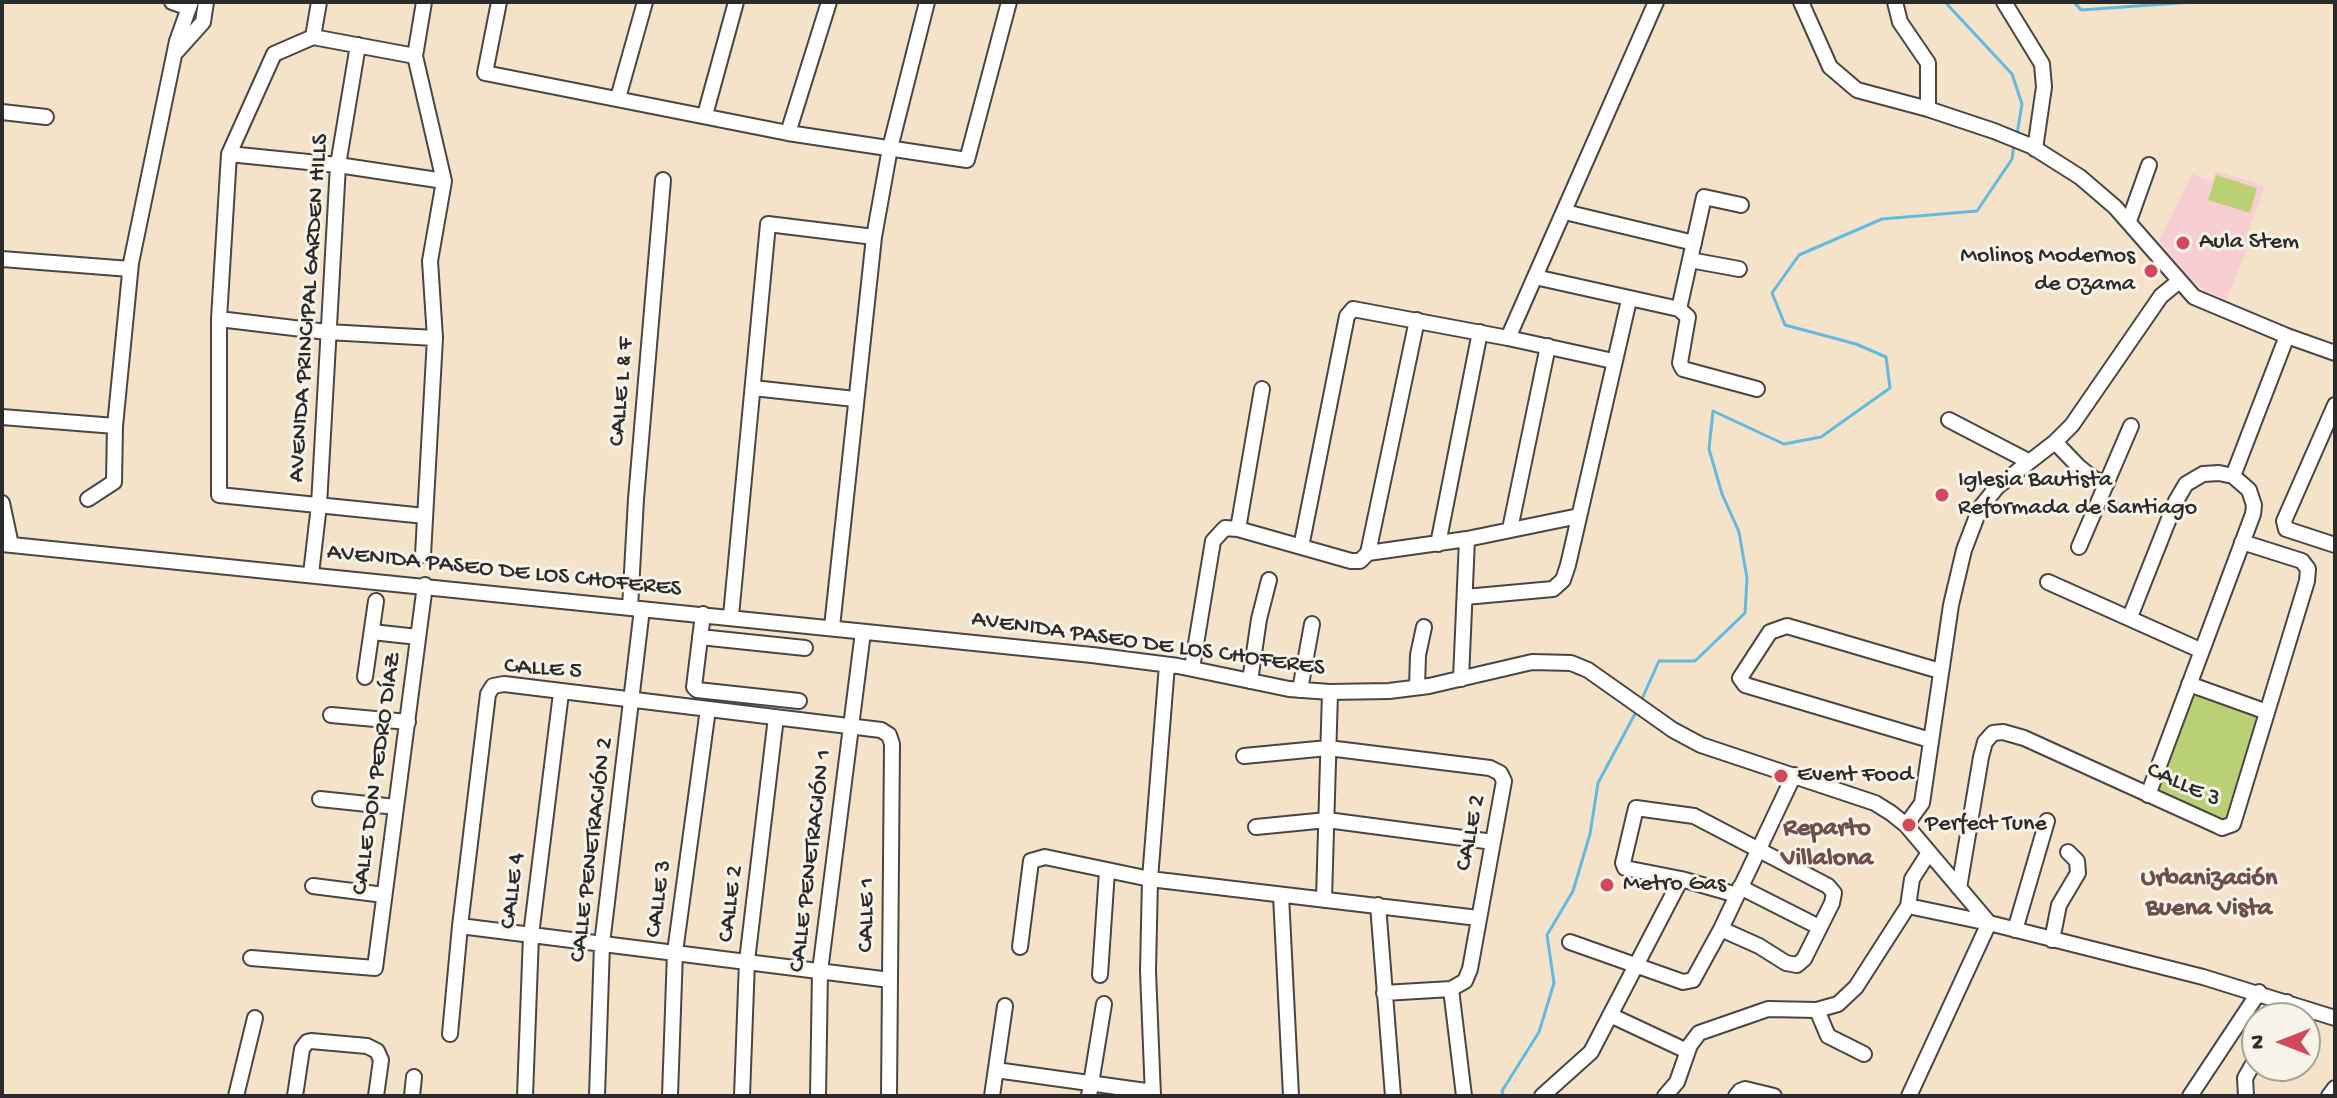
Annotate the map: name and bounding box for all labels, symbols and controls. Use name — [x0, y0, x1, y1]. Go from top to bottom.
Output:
street label: AVENIDA PRINCIPAL GARDEN HILLS — [283, 133, 337, 483]
place label: Aula Stem — [2199, 229, 2299, 257]
marker: Aula Stem — [2174, 234, 2192, 252]
place label: Molinos Modernos de Ozama — [1960, 243, 2135, 299]
marker: Molinos Modernos de Ozama — [2142, 262, 2160, 280]
street label: CALLE L & F — [604, 337, 642, 447]
place label: Iglesia Bautista Reformada de Santiago — [1958, 467, 2197, 523]
marker: Iglesia Bautista Reformada de Santiago — [1933, 486, 1951, 504]
street label: AVENIDA PASEO DE LOS CHOFERES — [325, 539, 683, 605]
street label: AVENIDA PASEO DE LOS CHOFERES — [970, 606, 1326, 684]
street label: CALLE DON PEDRO DÍAZ — [347, 651, 409, 897]
street label: CALLE 5 — [503, 653, 583, 687]
street label: CALLE PENETRACIÓN 2 — [565, 736, 621, 964]
street label: CALLE PENETRACIÓN 1 — [784, 748, 840, 974]
street label: CALLE 3 — [2142, 757, 2224, 815]
place label: Event Food — [1797, 762, 1913, 790]
marker: Event Food — [1772, 767, 1790, 785]
street label: CALLE 2 — [1451, 792, 1493, 874]
place label: Perfect Tune — [1925, 811, 2047, 839]
district label: Reparto Villalona — [1781, 814, 1873, 876]
marker: Perfect Tune — [1900, 816, 1918, 834]
street label: CALLE 4 — [495, 851, 533, 931]
street label: CALLE 3 — [640, 858, 680, 940]
street label: CALLE 2 — [713, 864, 751, 944]
district label: Urbanización Buena Vista — [2141, 864, 2277, 926]
place label: Metro Gas — [1623, 871, 1726, 899]
marker: Metro Gas — [1598, 876, 1616, 894]
street label: CALLE 1 — [853, 877, 883, 953]
north arrow — [2241, 1002, 2321, 1082]
text: N — [2246, 1035, 2272, 1049]

